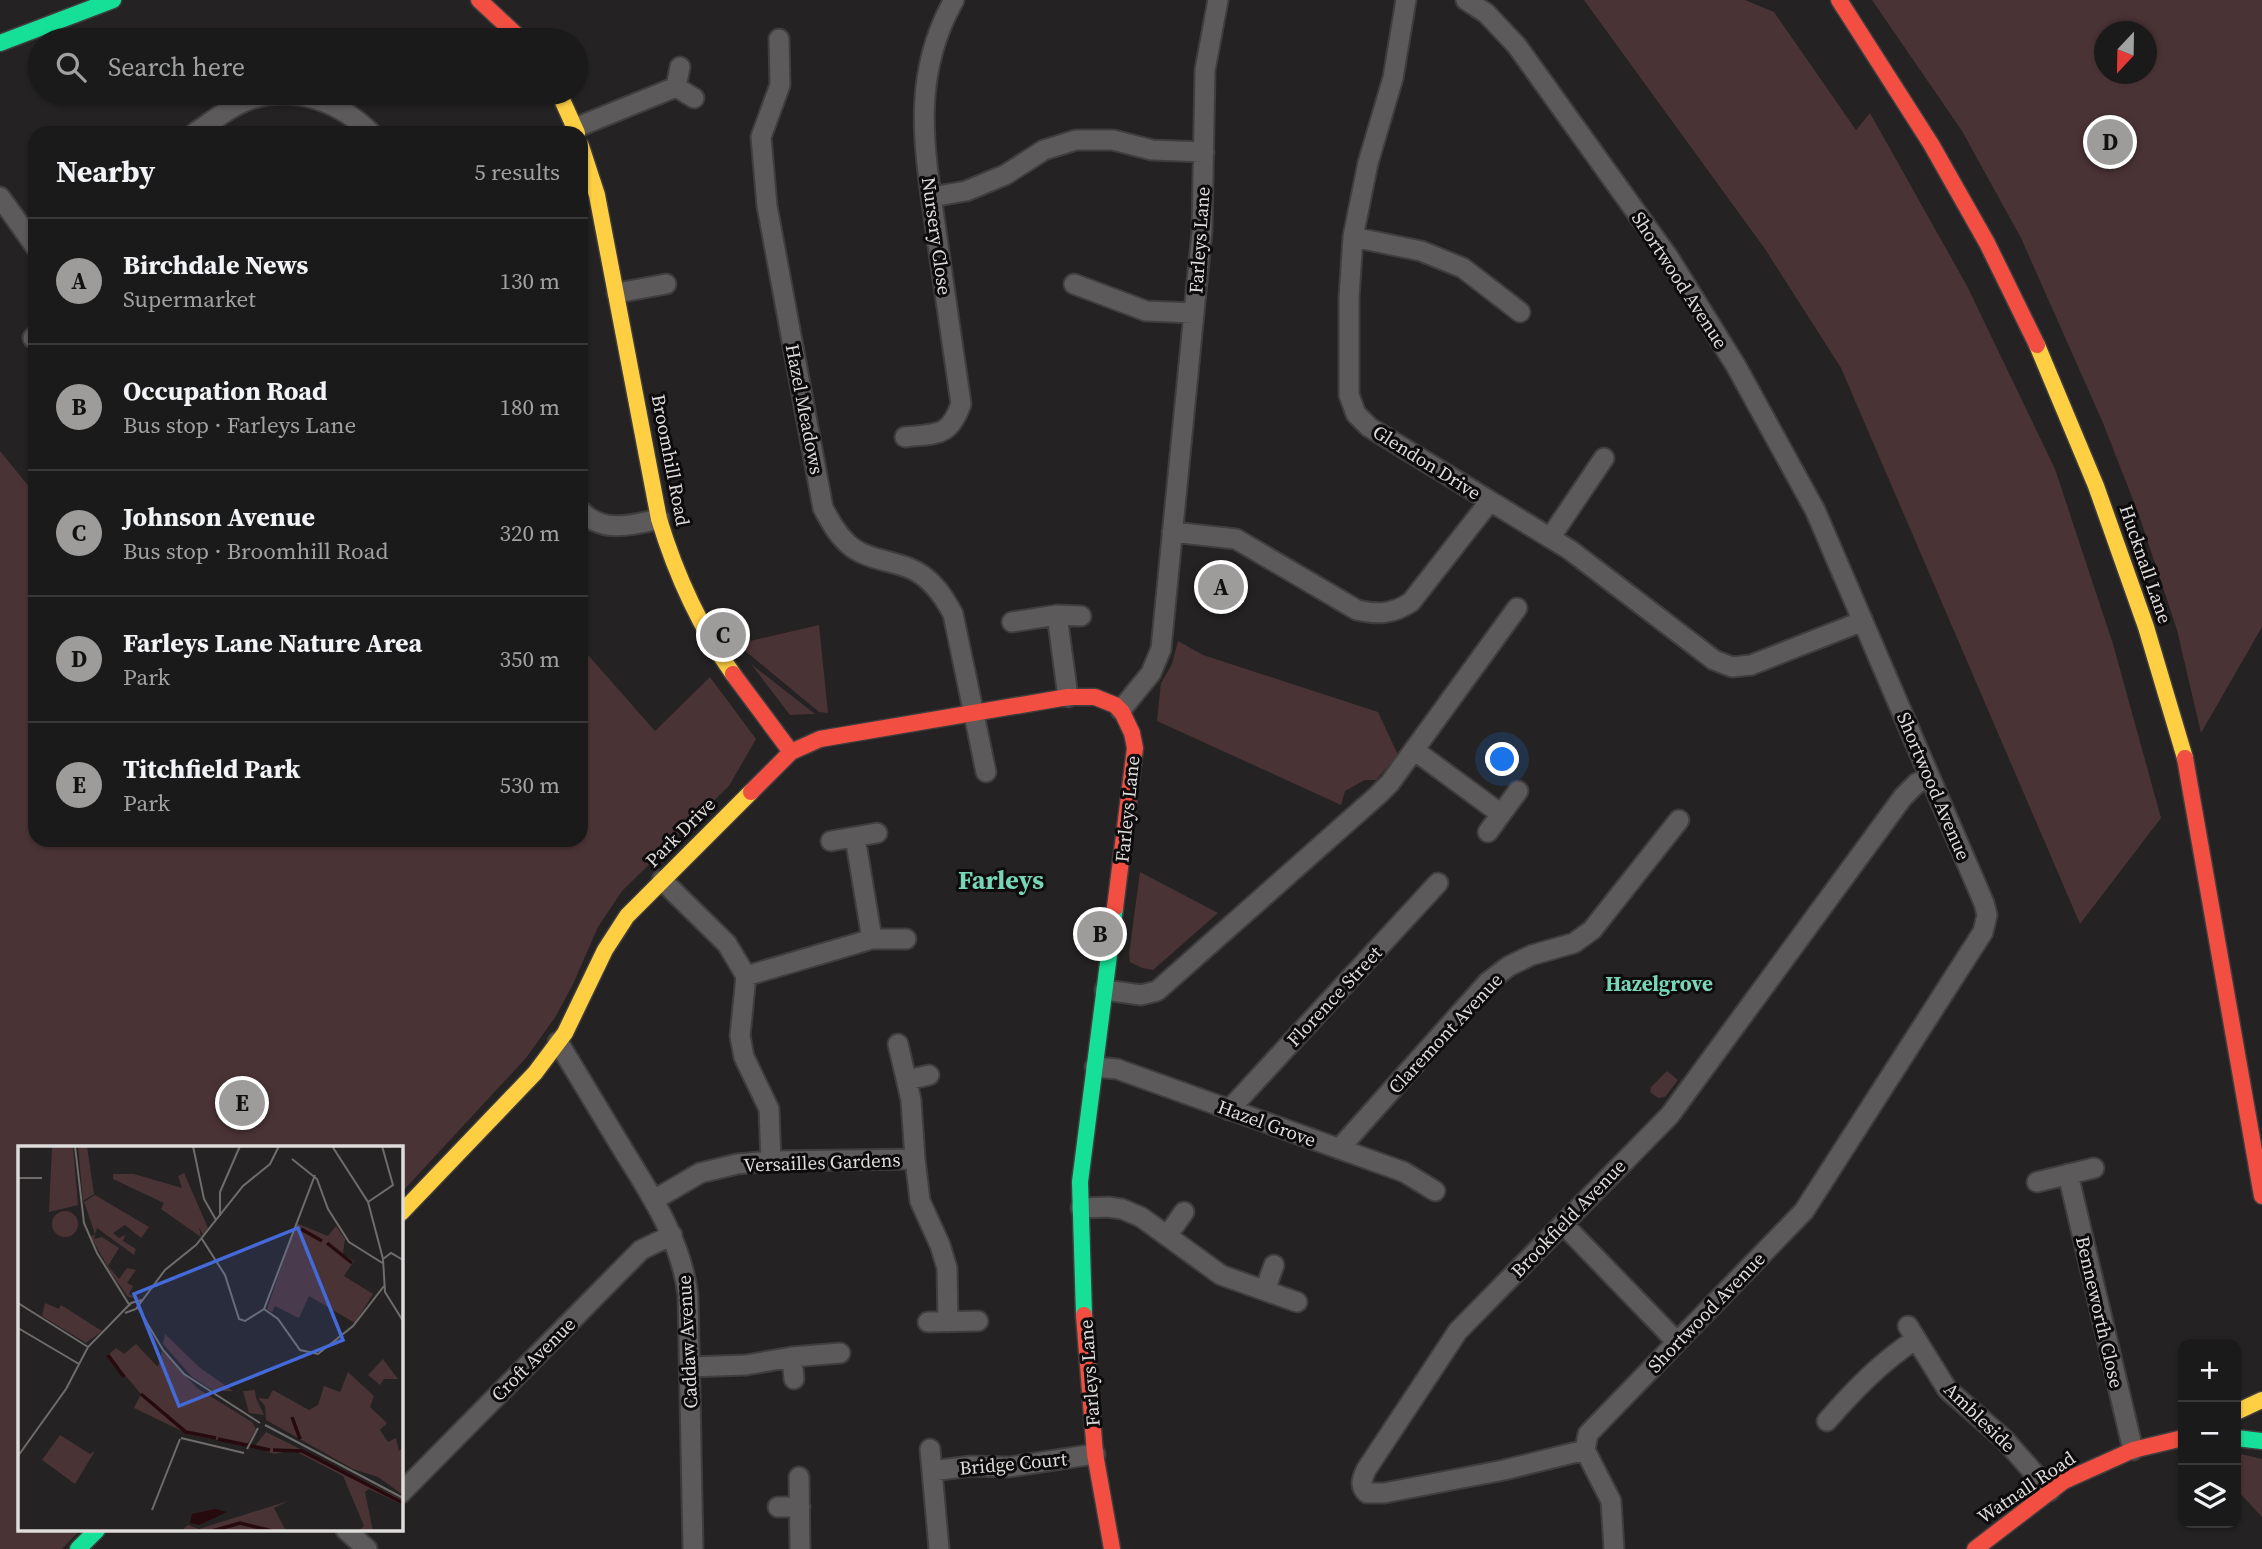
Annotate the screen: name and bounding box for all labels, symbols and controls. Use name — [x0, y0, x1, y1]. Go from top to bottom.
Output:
north arrow — [2094, 21, 2157, 84]
search box — [28, 28, 588, 105]
icon: search — [52, 48, 90, 86]
text: Search here — [108, 49, 245, 85]
pin: D — [2087, 116, 2133, 168]
text: Nearby — [56, 151, 155, 192]
text: 5 results — [474, 156, 560, 188]
street label: Nursery Close — [916, 175, 958, 297]
street label: Farleys Lane — [1182, 186, 1216, 294]
street label: Shortwood Avenue — [1626, 206, 1734, 354]
text: Birchdale News — [123, 247, 308, 283]
text: A — [71, 265, 87, 297]
text: 130 m — [499, 265, 560, 297]
text: Supermarket — [123, 283, 256, 315]
street label: Hazel Meadows — [780, 342, 830, 476]
text: Occupation Road — [123, 373, 328, 409]
text: B — [72, 391, 86, 423]
text: 180 m — [499, 391, 560, 423]
street label: Broomhill Road — [645, 392, 697, 528]
text: Bus stop · Farleys Lane — [123, 409, 356, 441]
street label: Glendon Drive — [1368, 418, 1486, 506]
text: Johnson Avenue — [123, 499, 315, 535]
street label: Hucknall Lane — [2114, 501, 2178, 627]
text: C — [72, 517, 86, 549]
text: 320 m — [499, 517, 560, 549]
text: Bus stop · Broomhill Road — [123, 535, 388, 567]
pin: A — [1198, 561, 1244, 613]
pin: C — [700, 609, 746, 661]
text: Farleys Lane Nature Area — [123, 625, 422, 661]
text: D — [71, 643, 87, 675]
text: 350 m — [499, 643, 560, 675]
text: Park — [123, 661, 170, 693]
street label: Shortwood Avenue — [1891, 708, 1977, 864]
your location — [1485, 742, 1519, 776]
text: Titchfield Park — [123, 751, 300, 787]
street label: Farleys Lane — [1108, 754, 1146, 864]
text: E — [72, 769, 86, 801]
text: 530 m — [499, 769, 560, 801]
text: Park — [123, 787, 170, 819]
street label: Park Drive — [639, 791, 721, 873]
district label: Farleys — [958, 862, 1044, 898]
pin: B — [1077, 908, 1123, 960]
street label: Florence Street — [1281, 939, 1388, 1052]
street label: Claremont Avenue — [1382, 967, 1508, 1099]
district label: Hazelgrove — [1605, 969, 1713, 998]
pin: E — [219, 1077, 265, 1129]
street label: Hazel Grove — [1214, 1093, 1320, 1153]
inset map — [18, 1146, 402, 1532]
street label: Versailles Gardens — [743, 1146, 901, 1178]
street label: Brookfield Avenue — [1505, 1153, 1631, 1283]
street label: Benneworth Close — [2070, 1233, 2130, 1391]
street label: Shortwood Avenue — [1642, 1246, 1770, 1378]
street label: Caddaw Avenue — [671, 1275, 703, 1409]
street label: Croft Avenue — [485, 1311, 581, 1407]
street label: Farleys Lane — [1072, 1319, 1106, 1427]
map controls — [2178, 1339, 2241, 1528]
button: + — [2178, 1339, 2241, 1402]
street label: Ambleside — [1939, 1376, 2021, 1458]
button: − — [2178, 1402, 2241, 1465]
street label: Bridge Court — [958, 1445, 1069, 1481]
street label: Watnall Road — [1972, 1445, 2080, 1529]
button: layers — [2178, 1465, 2241, 1528]

